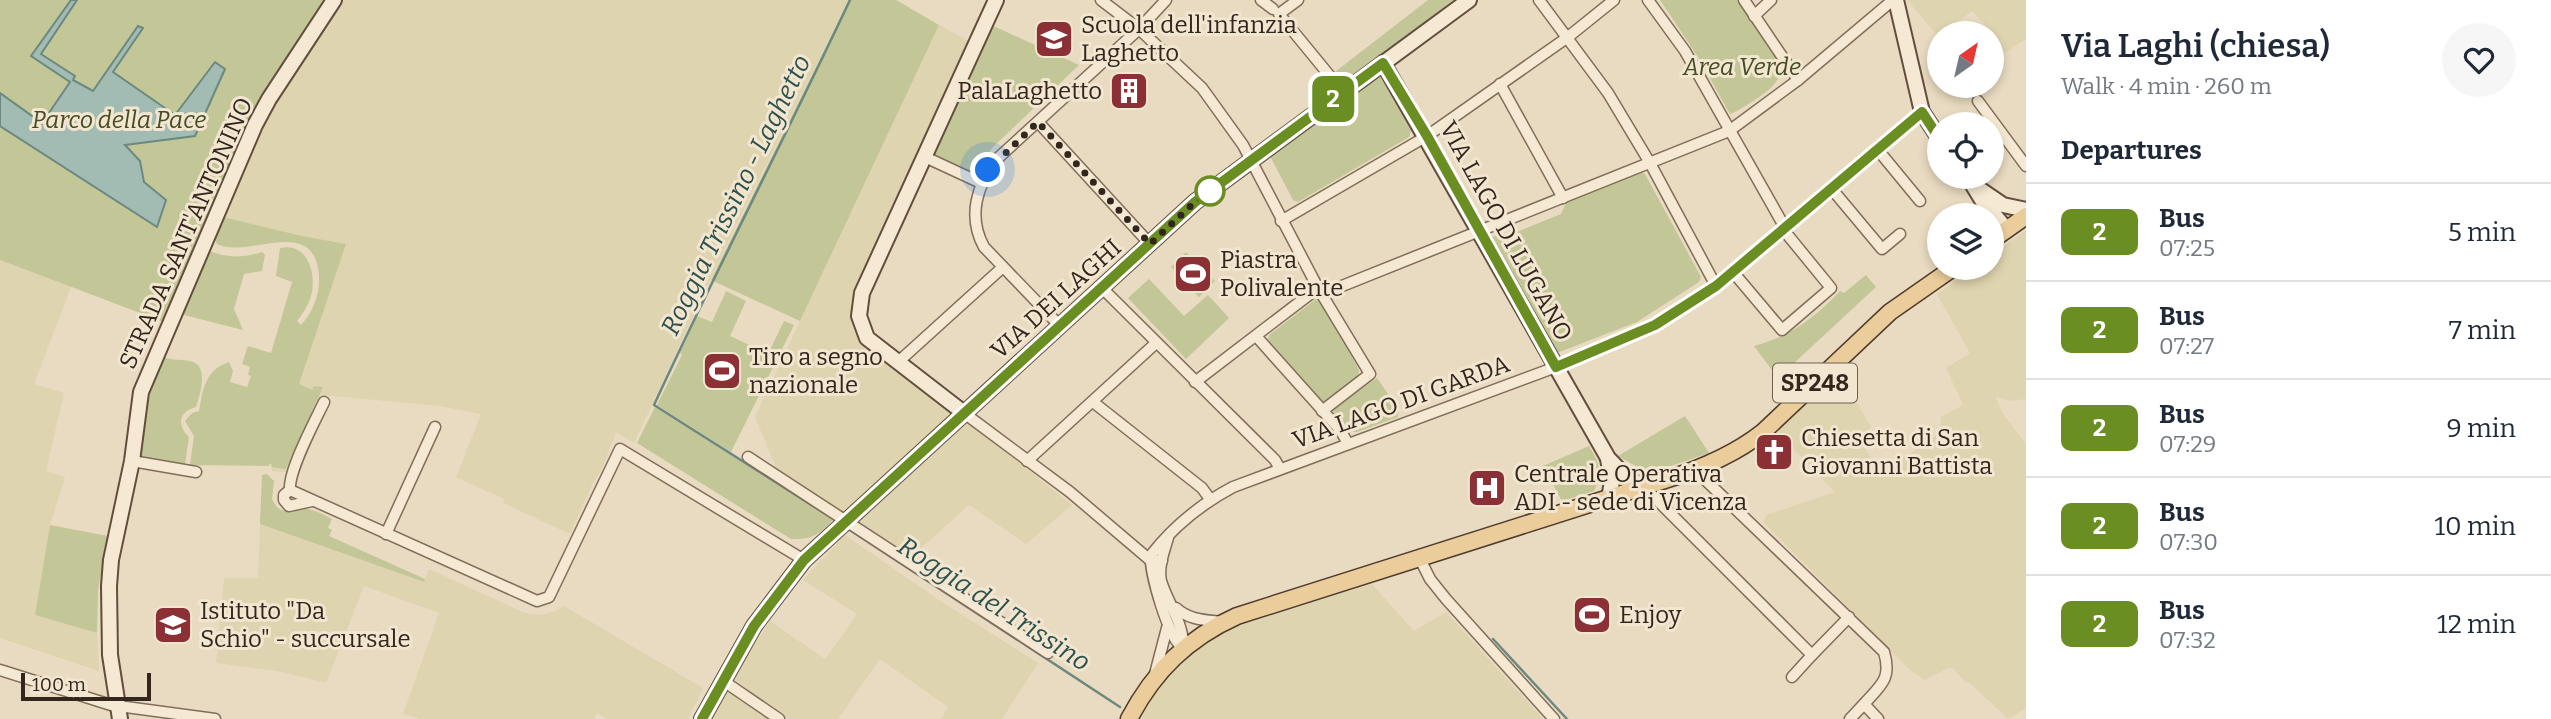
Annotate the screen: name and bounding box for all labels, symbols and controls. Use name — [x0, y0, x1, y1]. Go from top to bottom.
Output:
place label: Scuola dell'infanzia Laghetto — [1081, 11, 1297, 67]
school or university icon: Scuola dell'infanzia Laghetto — [1033, 18, 1075, 60]
north arrow — [1927, 21, 2004, 98]
map controls — [1927, 21, 2004, 280]
button: heart — [2442, 23, 2516, 97]
text: Via Laghi (chiesa) — [2061, 26, 2330, 66]
water label: Roggia Trissino - Laghetto — [655, 50, 817, 340]
park label: Area Verde — [1682, 53, 1801, 81]
building icon: PalaLaghetto — [1108, 70, 1150, 112]
text: Walk · 4 min · 260 m — [2061, 72, 2272, 100]
line badge: 2 — [1310, 76, 1356, 122]
place label: PalaLaghetto — [957, 77, 1102, 105]
text: 2 — [1326, 85, 1340, 113]
street label: STRADA SANT'ANTONINO — [113, 93, 259, 373]
park label: Parco della Pace — [32, 106, 206, 134]
button: locate — [1927, 112, 2004, 189]
street label: VIA LAGO DI LUGANO — [1434, 116, 1578, 346]
text: Departures — [2061, 135, 2202, 166]
your location — [970, 152, 1005, 187]
unlabelled marker — [1195, 176, 1225, 206]
button: layers — [1927, 203, 2004, 280]
text: Bus — [2159, 203, 2205, 234]
text: 5 min — [2448, 217, 2516, 248]
text: 2 — [2093, 218, 2106, 246]
street label: VIA DEI LAGHI — [985, 233, 1127, 365]
text: 07:25 — [2159, 234, 2215, 262]
place label: Piastra Polivalente — [1220, 246, 1343, 302]
sports icon: Piastra Polivalente — [1172, 253, 1214, 295]
text: Bus — [2159, 301, 2205, 332]
text: 7 min — [2449, 315, 2516, 346]
text: 2 — [2093, 316, 2106, 344]
text: 07:27 — [2159, 332, 2214, 360]
place label: Tiro a segno nazionale — [749, 343, 883, 399]
sports icon: Tiro a segno nazionale — [701, 350, 743, 392]
street label: VIA LAGO DI GARDA — [1289, 350, 1513, 454]
road number: SP248 — [1773, 364, 1857, 402]
text: Bus — [2159, 399, 2205, 430]
text: 9 min — [2447, 413, 2516, 444]
text: 2 — [2093, 414, 2106, 442]
place label: Chiesetta di San Giovanni Battista — [1801, 424, 1992, 480]
text: 07:29 — [2159, 430, 2216, 458]
church icon: Chiesetta di San Giovanni Battista — [1753, 431, 1795, 473]
place label: Centrale Operativa ADI - sede di Vicenza — [1514, 460, 1747, 516]
hospital icon: Centrale Operativa ADI - sede di Vicenza — [1466, 467, 1508, 509]
text: Bus — [2159, 497, 2205, 528]
text: 10 min — [2435, 511, 2516, 542]
text: 2 — [2093, 512, 2106, 540]
text: 07:30 — [2159, 528, 2218, 556]
water label: Roggia del Trissino — [892, 530, 1096, 678]
sports icon: Enjoy — [1571, 594, 1613, 636]
text: Bus — [2159, 595, 2205, 626]
place label: Istituto "Da Schio" - succursale — [200, 597, 411, 653]
place label: Enjoy — [1619, 601, 1682, 629]
school or university icon: Istituto "Da Schio" - succursale — [152, 604, 194, 646]
text: 12 min — [2437, 609, 2516, 640]
text: 2 — [2093, 610, 2106, 638]
text: 07:32 — [2159, 626, 2216, 654]
scale bar — [21, 670, 150, 702]
text: 100 m — [32, 673, 86, 696]

